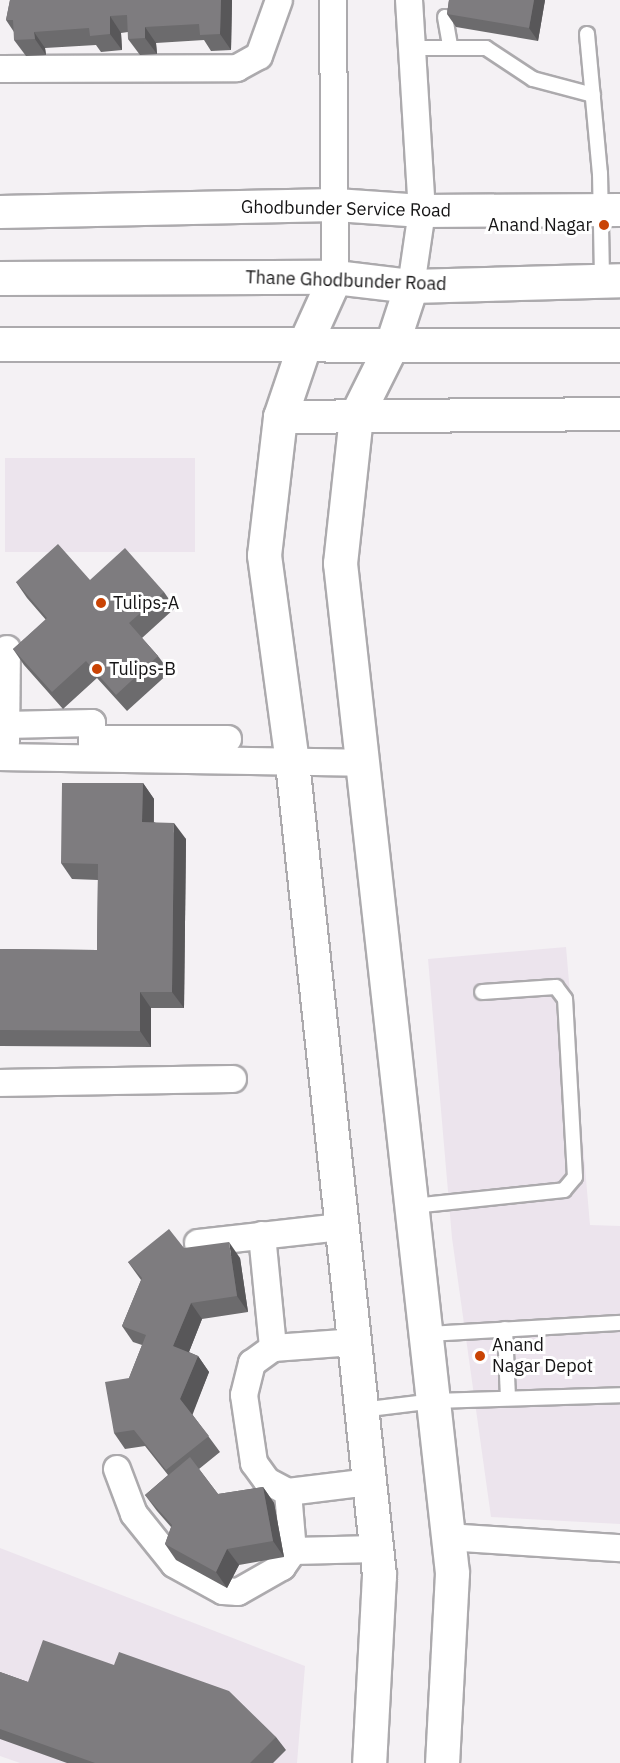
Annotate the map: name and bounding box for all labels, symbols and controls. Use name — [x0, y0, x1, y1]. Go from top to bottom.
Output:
street label: Ghodbunder Service Road — [241, 196, 451, 222]
place label: Anand Nagar — [488, 214, 592, 236]
marker: Anand Nagar — [597, 218, 611, 232]
street label: Thane Ghodbunder Road — [245, 267, 447, 295]
place label: Tulips-A — [113, 592, 179, 614]
marker: Tulips-A — [94, 596, 108, 610]
place label: Tulips-B — [109, 658, 176, 680]
marker: Tulips-B — [90, 662, 104, 676]
place label: Anand Nagar Depot — [492, 1335, 593, 1378]
marker: Anand Nagar Depot — [473, 1349, 487, 1363]

